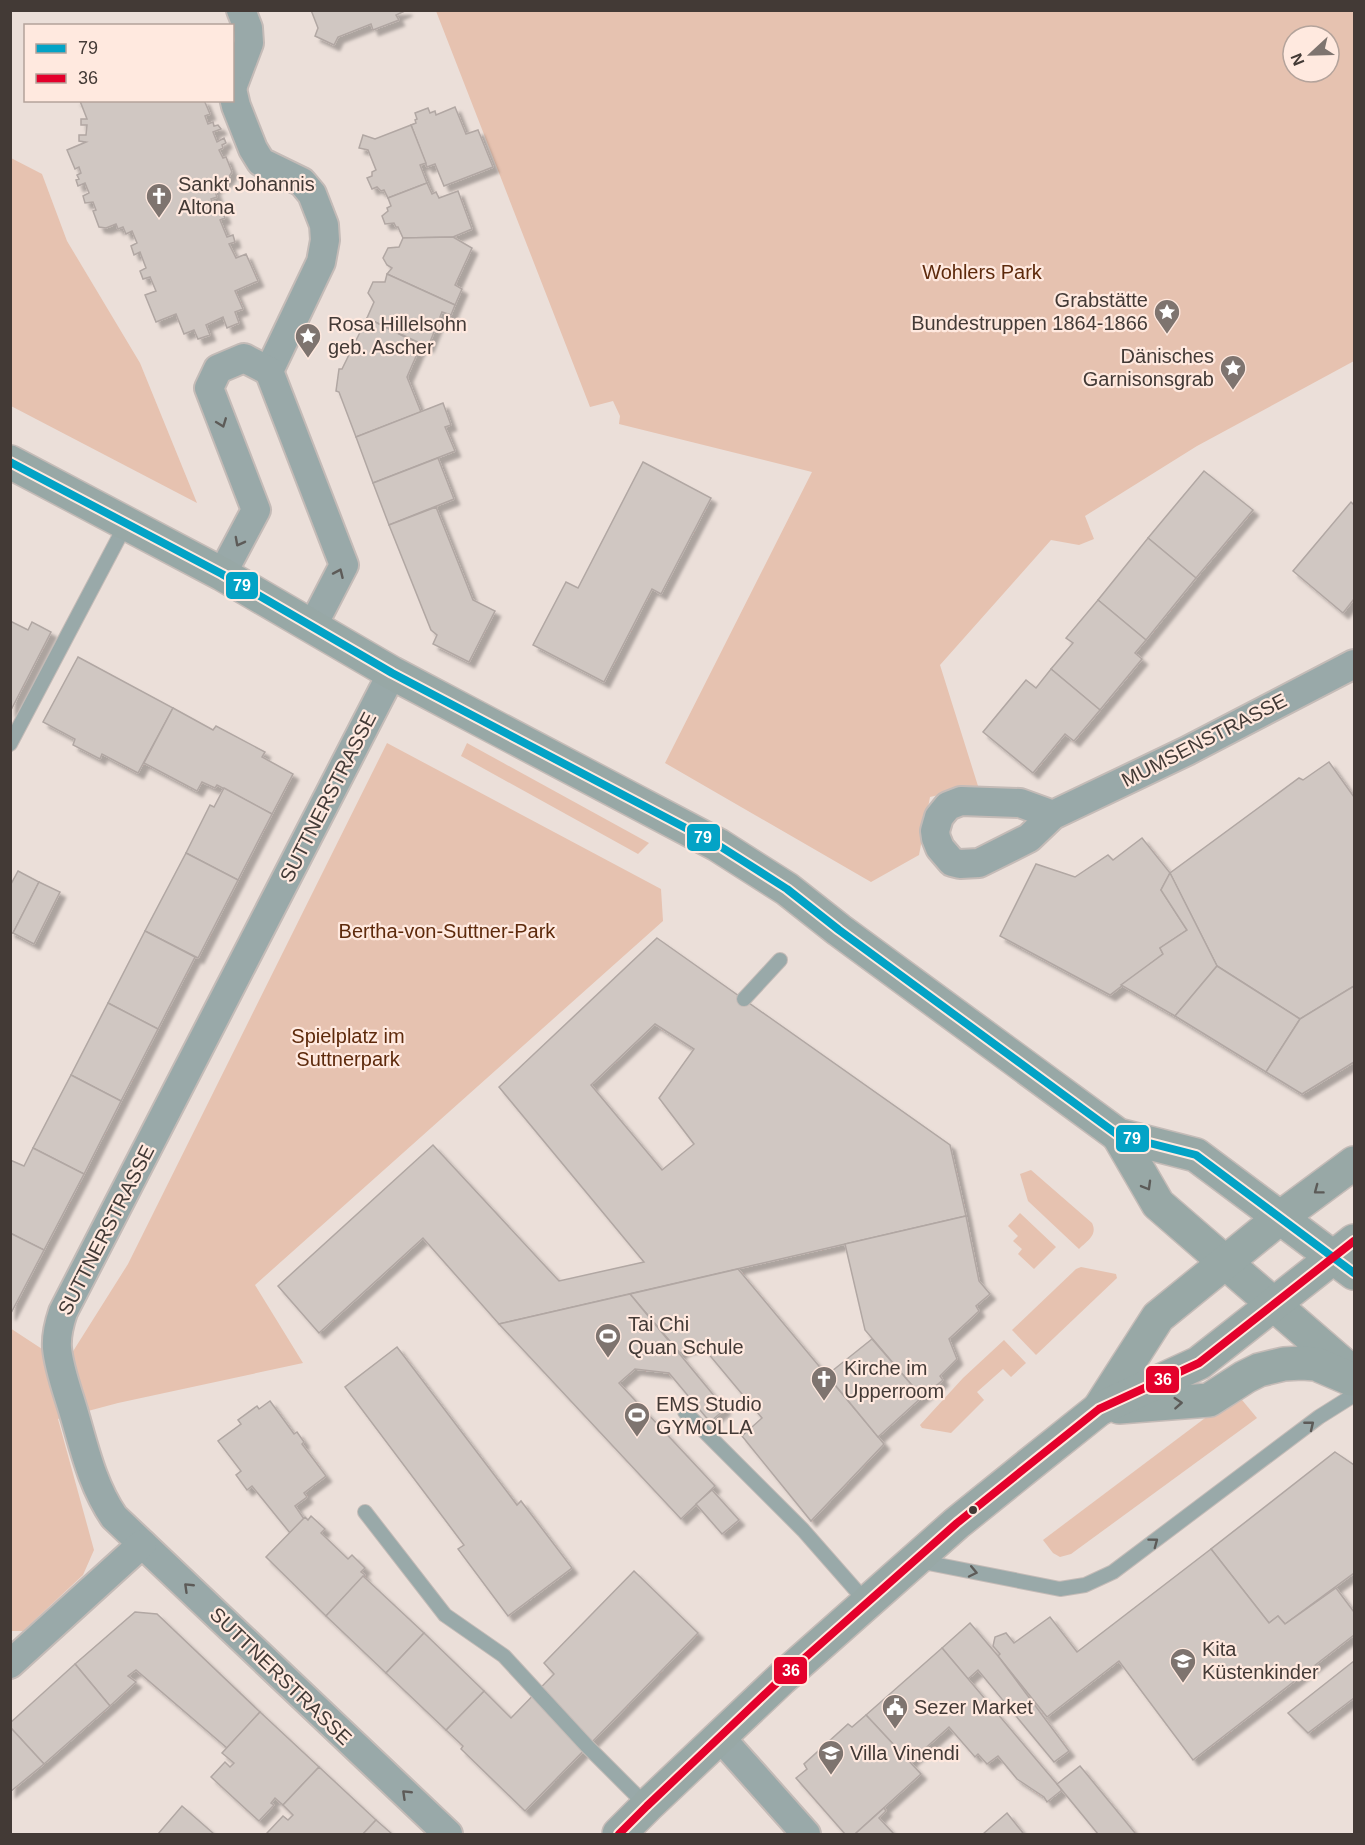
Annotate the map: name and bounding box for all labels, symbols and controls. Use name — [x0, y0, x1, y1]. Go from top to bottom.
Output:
legend — [24, 24, 234, 102]
north arrow — [1281, 24, 1341, 84]
text: 79 — [78, 38, 98, 58]
text: N — [1288, 51, 1308, 68]
text: 36 — [78, 68, 98, 88]
place label: Sankt Johannis Altona — [178, 173, 315, 218]
church icon: Sankt Johannis Altona — [144, 181, 174, 219]
park label: Wohlers Park — [922, 261, 1043, 283]
place label: Grabstätte Bundestruppen 1864-1866 — [911, 289, 1148, 334]
place icon: Grabstätte Bundestruppen 1864-1866 — [1152, 297, 1182, 335]
place label: Rosa Hillelsohn geb. Ascher — [328, 313, 467, 358]
place icon: Rosa Hillelsohn geb. Ascher — [293, 321, 323, 359]
place label: Dänisches Garnisonsgrab — [1083, 345, 1214, 390]
place icon: Dänisches Garnisonsgrab — [1218, 353, 1248, 391]
one-way arrow — [215, 416, 227, 427]
one-way arrow — [235, 536, 246, 546]
one-way arrow — [332, 568, 344, 579]
line badge: 79 — [225, 571, 259, 600]
text: 79 — [233, 577, 251, 594]
street label: MUMSENSTRASSE — [1118, 689, 1290, 791]
street label: SUTTNERSTRASSE — [276, 708, 380, 886]
line badge: 79 — [686, 823, 721, 852]
text: 79 — [694, 829, 712, 846]
park label: Bertha-von-Suttner-Park — [339, 920, 556, 942]
park label: Spielplatz im Suttnerpark — [291, 1025, 405, 1070]
line badge: 79 — [1115, 1124, 1150, 1153]
text: 79 — [1123, 1130, 1141, 1147]
street label: SUTTNERSTRASSE — [54, 1141, 158, 1319]
one-way arrow — [1140, 1180, 1151, 1190]
one-way arrow — [1313, 1183, 1324, 1194]
place label: Tai Chi Quan Schule — [628, 1313, 744, 1358]
sports icon: Tai Chi Quan Schule — [593, 1321, 623, 1359]
place label: Kirche im Upperroom — [844, 1357, 944, 1402]
church icon: Kirche im Upperroom — [809, 1364, 839, 1402]
line badge: 36 — [1145, 1365, 1180, 1394]
text: 36 — [1154, 1371, 1172, 1388]
place label: EMS Studio GYMOLLA — [656, 1393, 762, 1438]
one-way arrow — [1174, 1396, 1183, 1409]
sports icon: EMS Studio GYMOLLA — [622, 1400, 652, 1438]
one-way arrow — [1303, 1421, 1314, 1432]
unlabelled marker — [967, 1504, 979, 1516]
one-way arrow — [1147, 1538, 1158, 1549]
one-way arrow — [968, 1565, 978, 1578]
one-way arrow — [185, 1584, 196, 1595]
street label: SUTTNERSTRASSE — [206, 1603, 356, 1749]
place label: Kita Küstenkinder — [1202, 1638, 1319, 1683]
school or university icon: Kita Küstenkinder — [1168, 1646, 1198, 1684]
line badge: 36 — [773, 1656, 808, 1685]
text: 36 — [782, 1662, 800, 1679]
public building icon: Sezer Market — [880, 1692, 910, 1730]
place label: Sezer Market — [914, 1696, 1033, 1718]
school or university icon: Villa Vinendi — [816, 1738, 846, 1776]
place label: Villa Vinendi — [850, 1742, 959, 1764]
one-way arrow — [402, 1790, 412, 1801]

